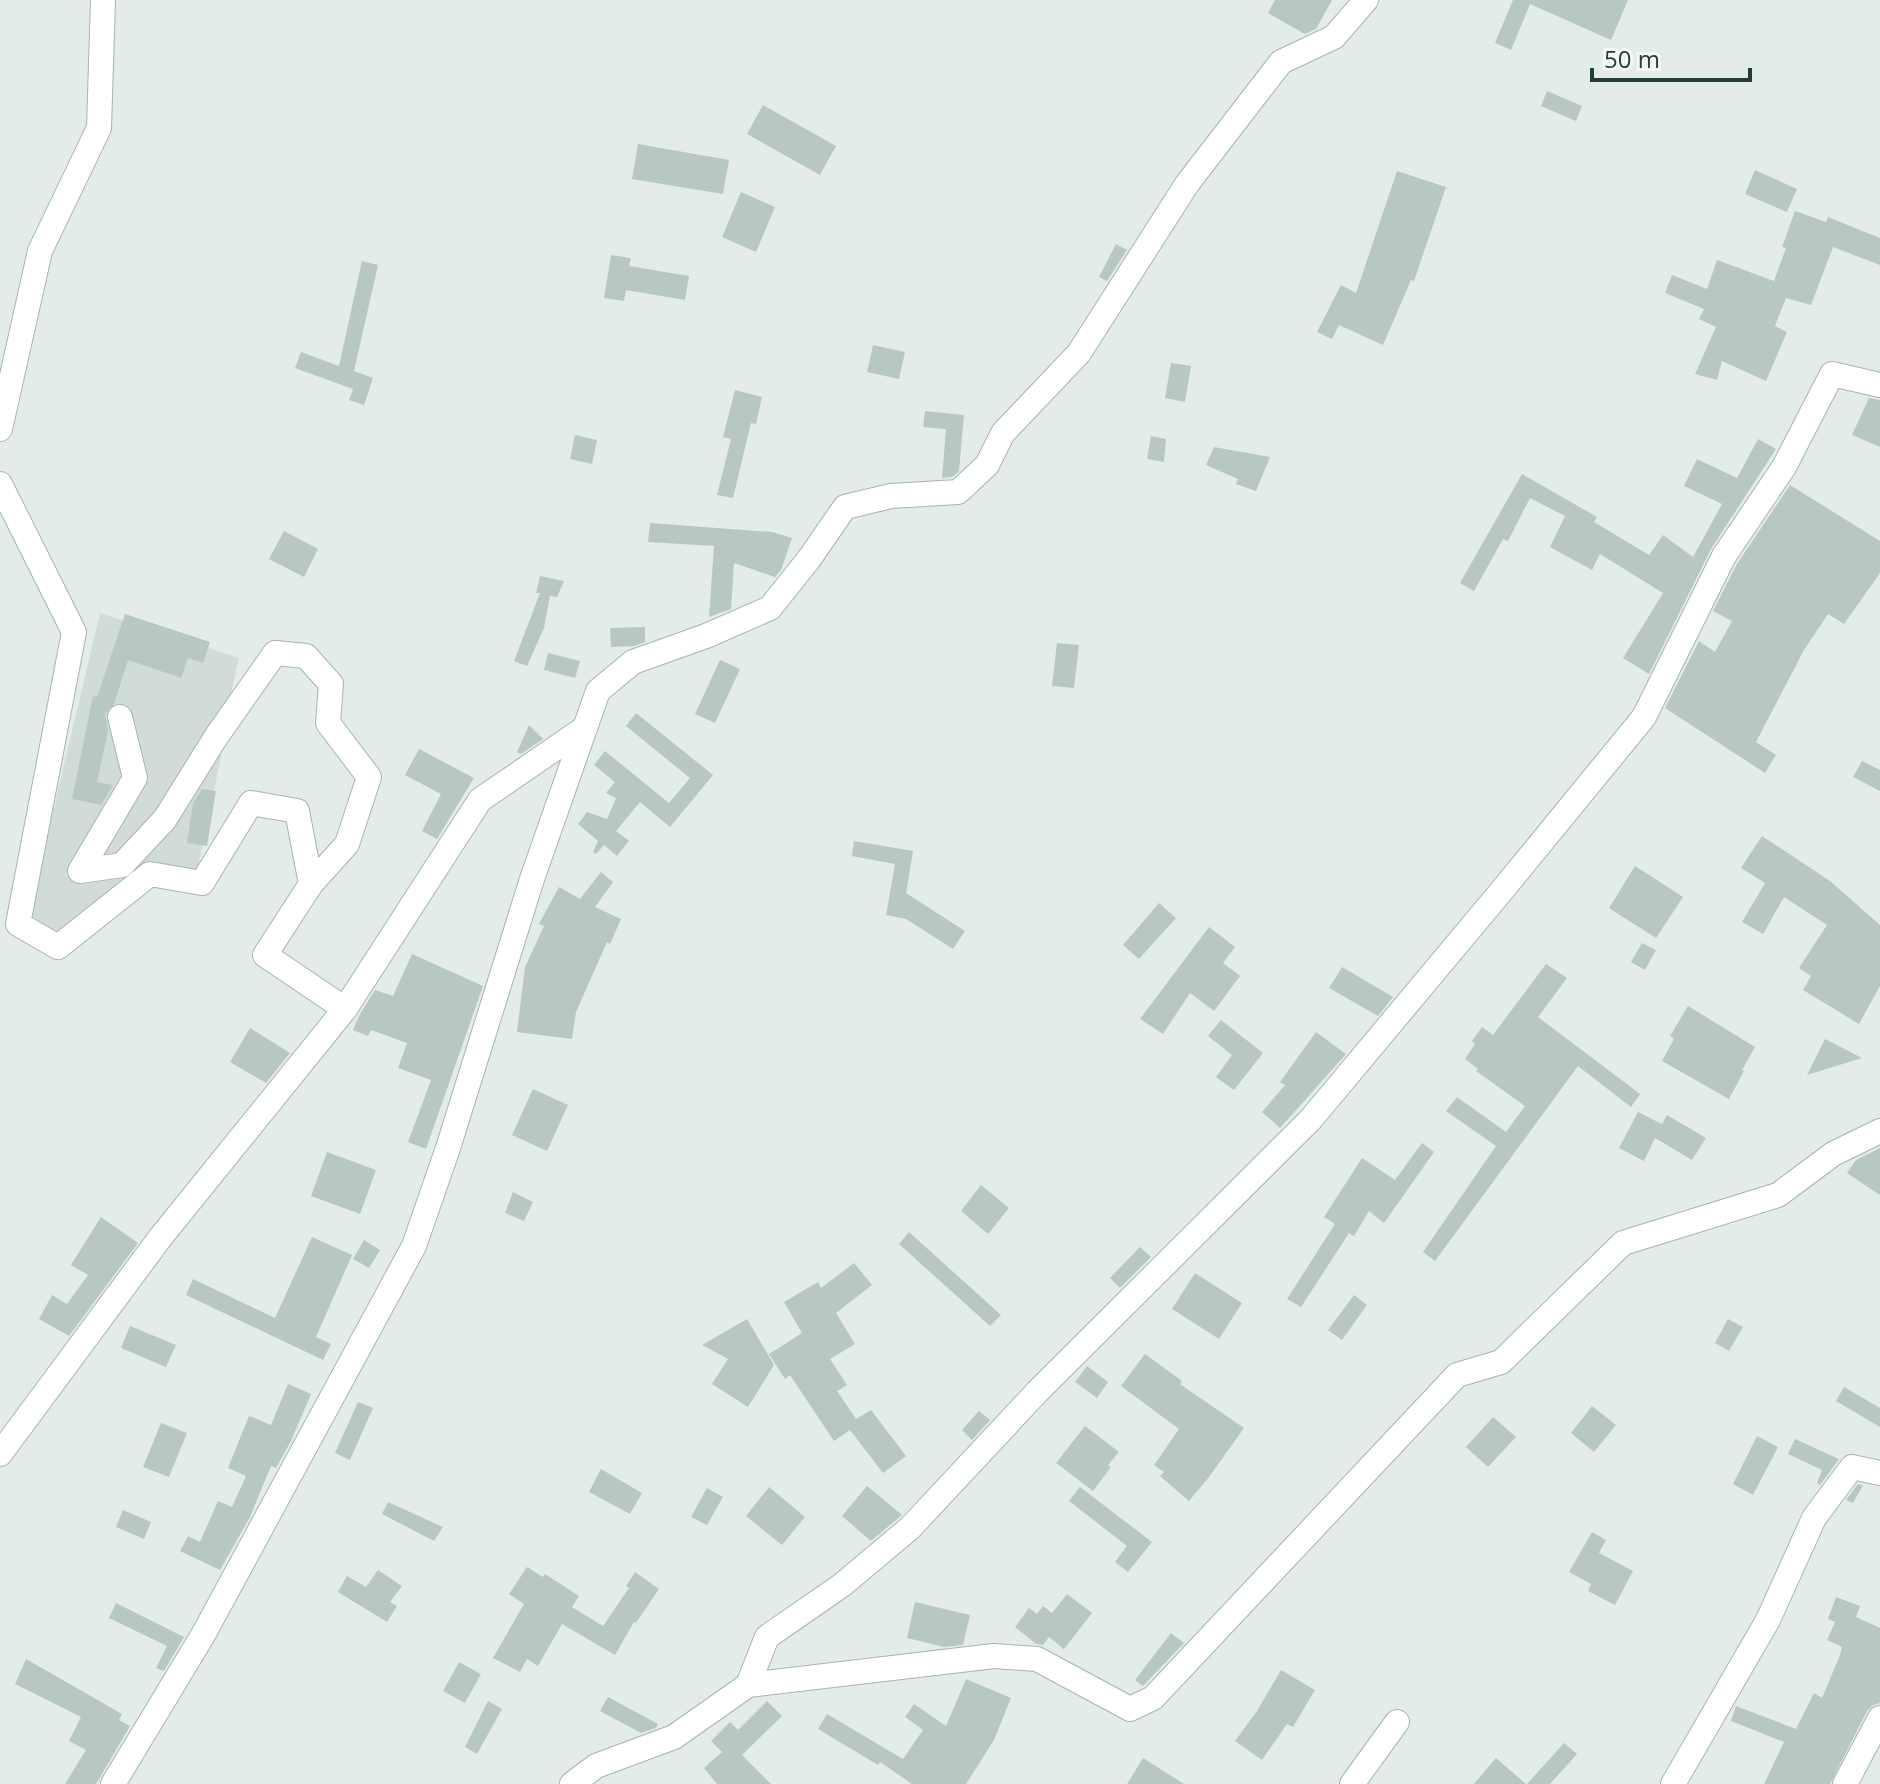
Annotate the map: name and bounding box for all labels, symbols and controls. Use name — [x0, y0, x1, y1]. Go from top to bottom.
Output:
scale bar — [1592, 32, 1750, 82]
text: 50 m — [1604, 42, 1660, 75]

